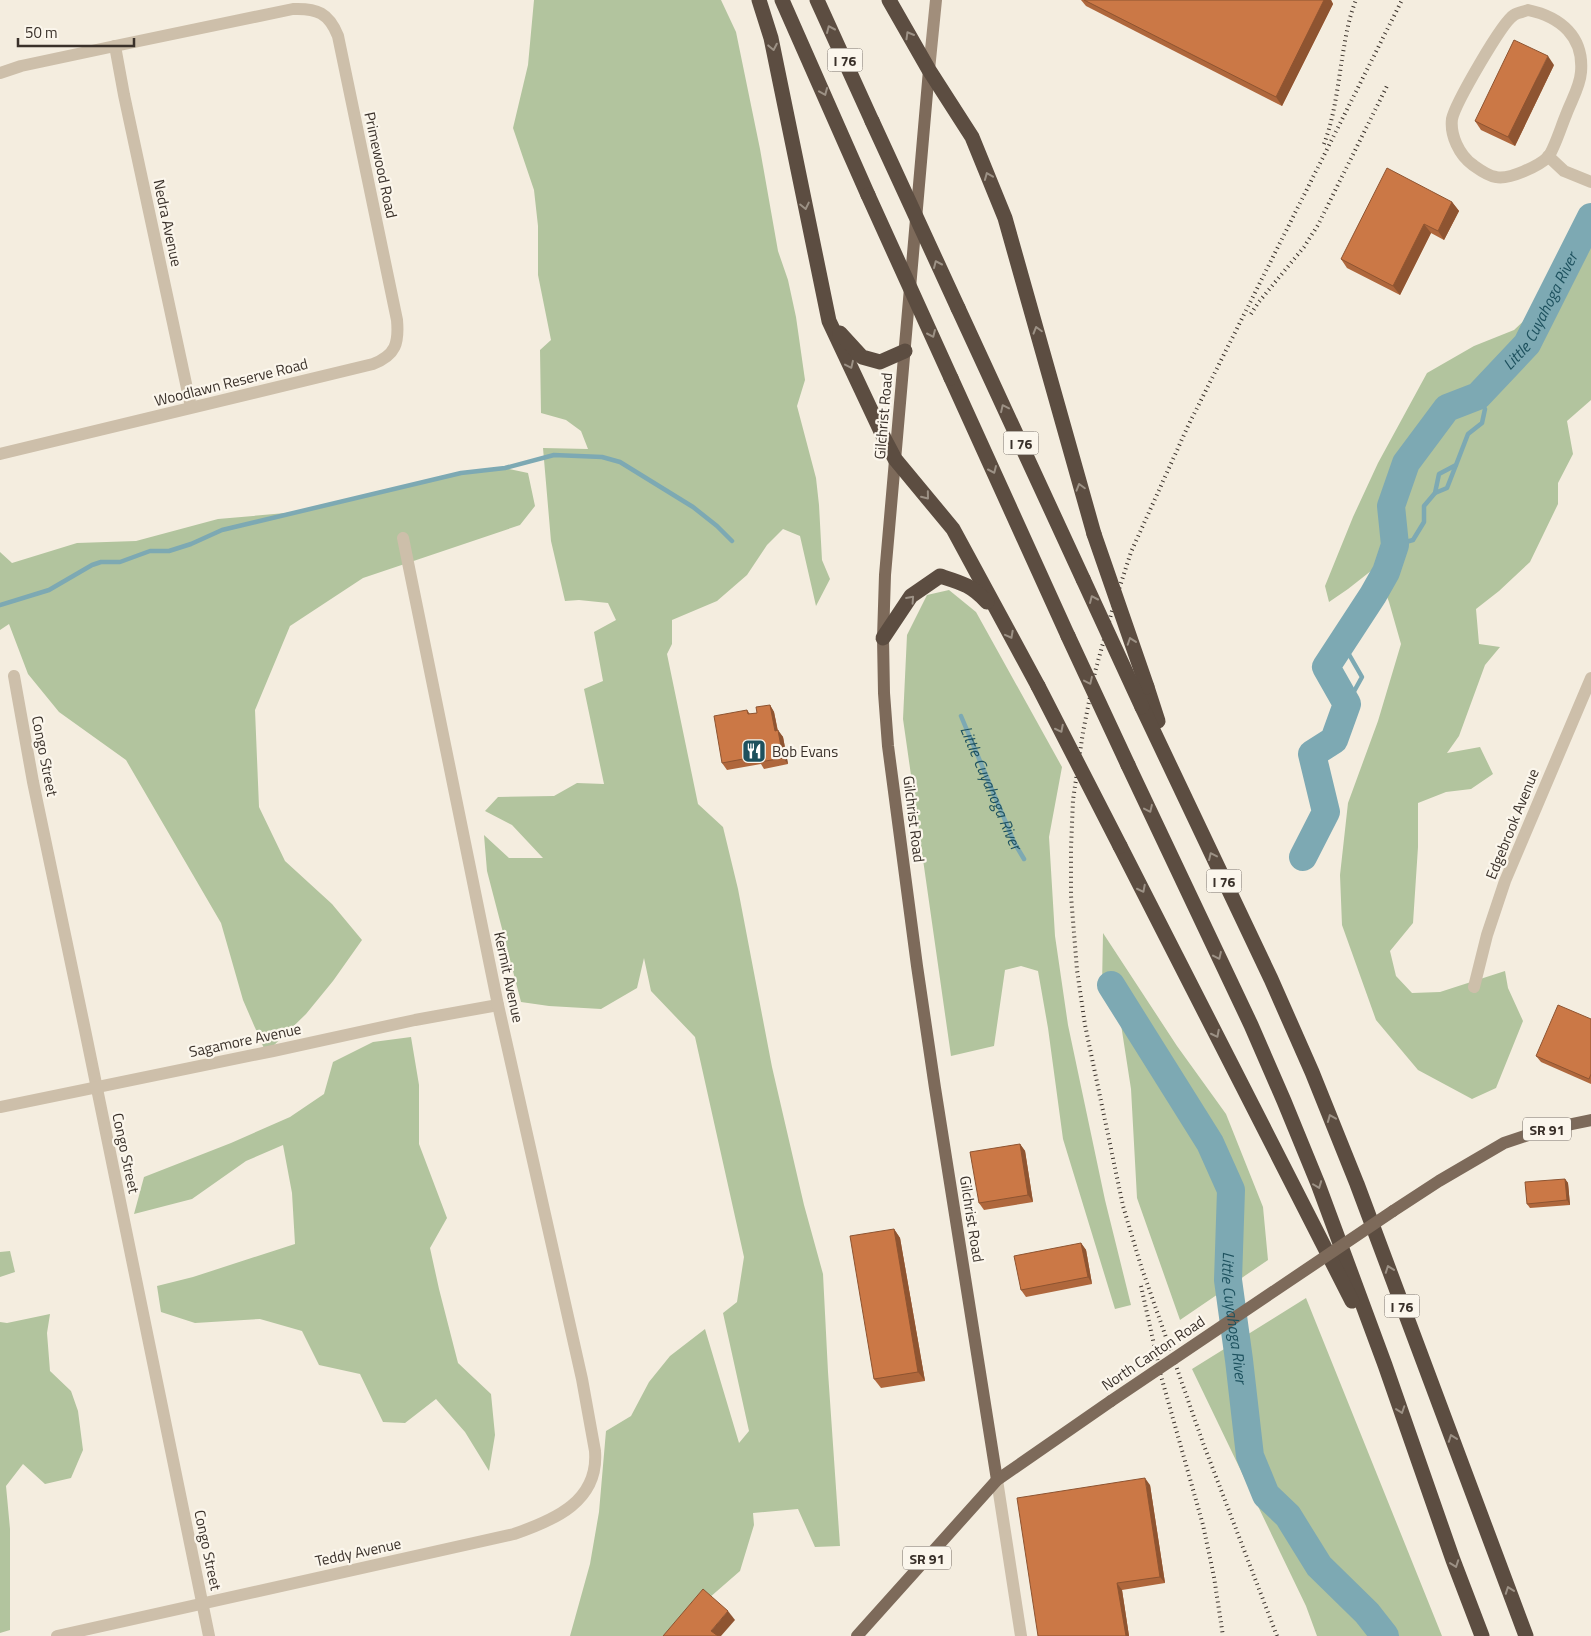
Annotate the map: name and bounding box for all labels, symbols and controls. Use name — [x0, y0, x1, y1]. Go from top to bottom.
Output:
scale bar — [18, 15, 134, 47]
text: 50 m — [25, 21, 58, 44]
one-way arrow — [826, 25, 837, 34]
one-way arrow — [905, 32, 915, 41]
one-way arrow — [767, 43, 777, 51]
road number: I 76 — [828, 48, 862, 72]
one-way arrow — [817, 87, 828, 96]
street label: Primewood Road — [358, 110, 404, 220]
one-way arrow — [983, 172, 994, 181]
street label: Nedra Avenue — [148, 177, 188, 269]
one-way arrow — [799, 202, 810, 211]
water label: Little Cuyahoga River — [1497, 246, 1584, 375]
one-way arrow — [933, 260, 944, 269]
one-way arrow — [1032, 327, 1042, 335]
one-way arrow — [925, 329, 935, 338]
street label: Woodlawn Reserve Road — [152, 352, 310, 412]
one-way arrow — [843, 360, 854, 369]
street label: Gilchrist Road — [868, 372, 898, 460]
one-way arrow — [1000, 404, 1011, 413]
road number: I 76 — [1004, 432, 1038, 454]
one-way arrow — [987, 465, 998, 474]
one-way arrow — [1076, 483, 1086, 491]
one-way arrow — [921, 491, 930, 500]
one-way arrow — [905, 595, 914, 604]
one-way arrow — [1088, 595, 1099, 604]
one-way arrow — [1004, 630, 1014, 639]
one-way arrow — [1127, 638, 1137, 646]
one-way arrow — [1083, 676, 1093, 685]
street label: Congo Street — [26, 714, 64, 799]
water label: Little Cuyahoga River — [954, 722, 1029, 856]
one-way arrow — [1054, 724, 1064, 733]
restaurant icon: Bob Evans — [741, 738, 767, 764]
place label: Bob Evans — [772, 740, 838, 763]
street label: Edgebrook Avenue — [1479, 765, 1545, 883]
street label: Gilchrist Road — [897, 774, 931, 864]
one-way arrow — [1143, 804, 1153, 813]
one-way arrow — [1208, 852, 1218, 861]
road number: I 76 — [1206, 869, 1242, 892]
one-way arrow — [1136, 884, 1146, 893]
street label: Kermit Avenue — [488, 929, 530, 1025]
one-way arrow — [1212, 951, 1223, 960]
street label: Sagamore Avenue — [187, 1017, 303, 1063]
one-way arrow — [1210, 1029, 1220, 1038]
street label: Congo Street — [106, 1111, 146, 1196]
one-way arrow — [1326, 1114, 1337, 1123]
road number: SR 91 — [1523, 1118, 1571, 1140]
street label: Gilchrist Road — [954, 1174, 990, 1264]
one-way arrow — [1312, 1180, 1322, 1189]
water label: Little Cuyahoga River — [1216, 1251, 1254, 1387]
one-way arrow — [1385, 1266, 1395, 1274]
road number: I 76 — [1384, 1294, 1420, 1318]
street label: North Canton Road — [1097, 1310, 1209, 1396]
one-way arrow — [1395, 1406, 1405, 1414]
one-way arrow — [1448, 1434, 1458, 1443]
street label: Congo Street — [188, 1508, 228, 1593]
street label: Teddy Avenue — [313, 1532, 403, 1572]
road number: SR 91 — [903, 1546, 951, 1570]
one-way arrow — [1449, 1559, 1459, 1568]
one-way arrow — [1505, 1587, 1515, 1595]

